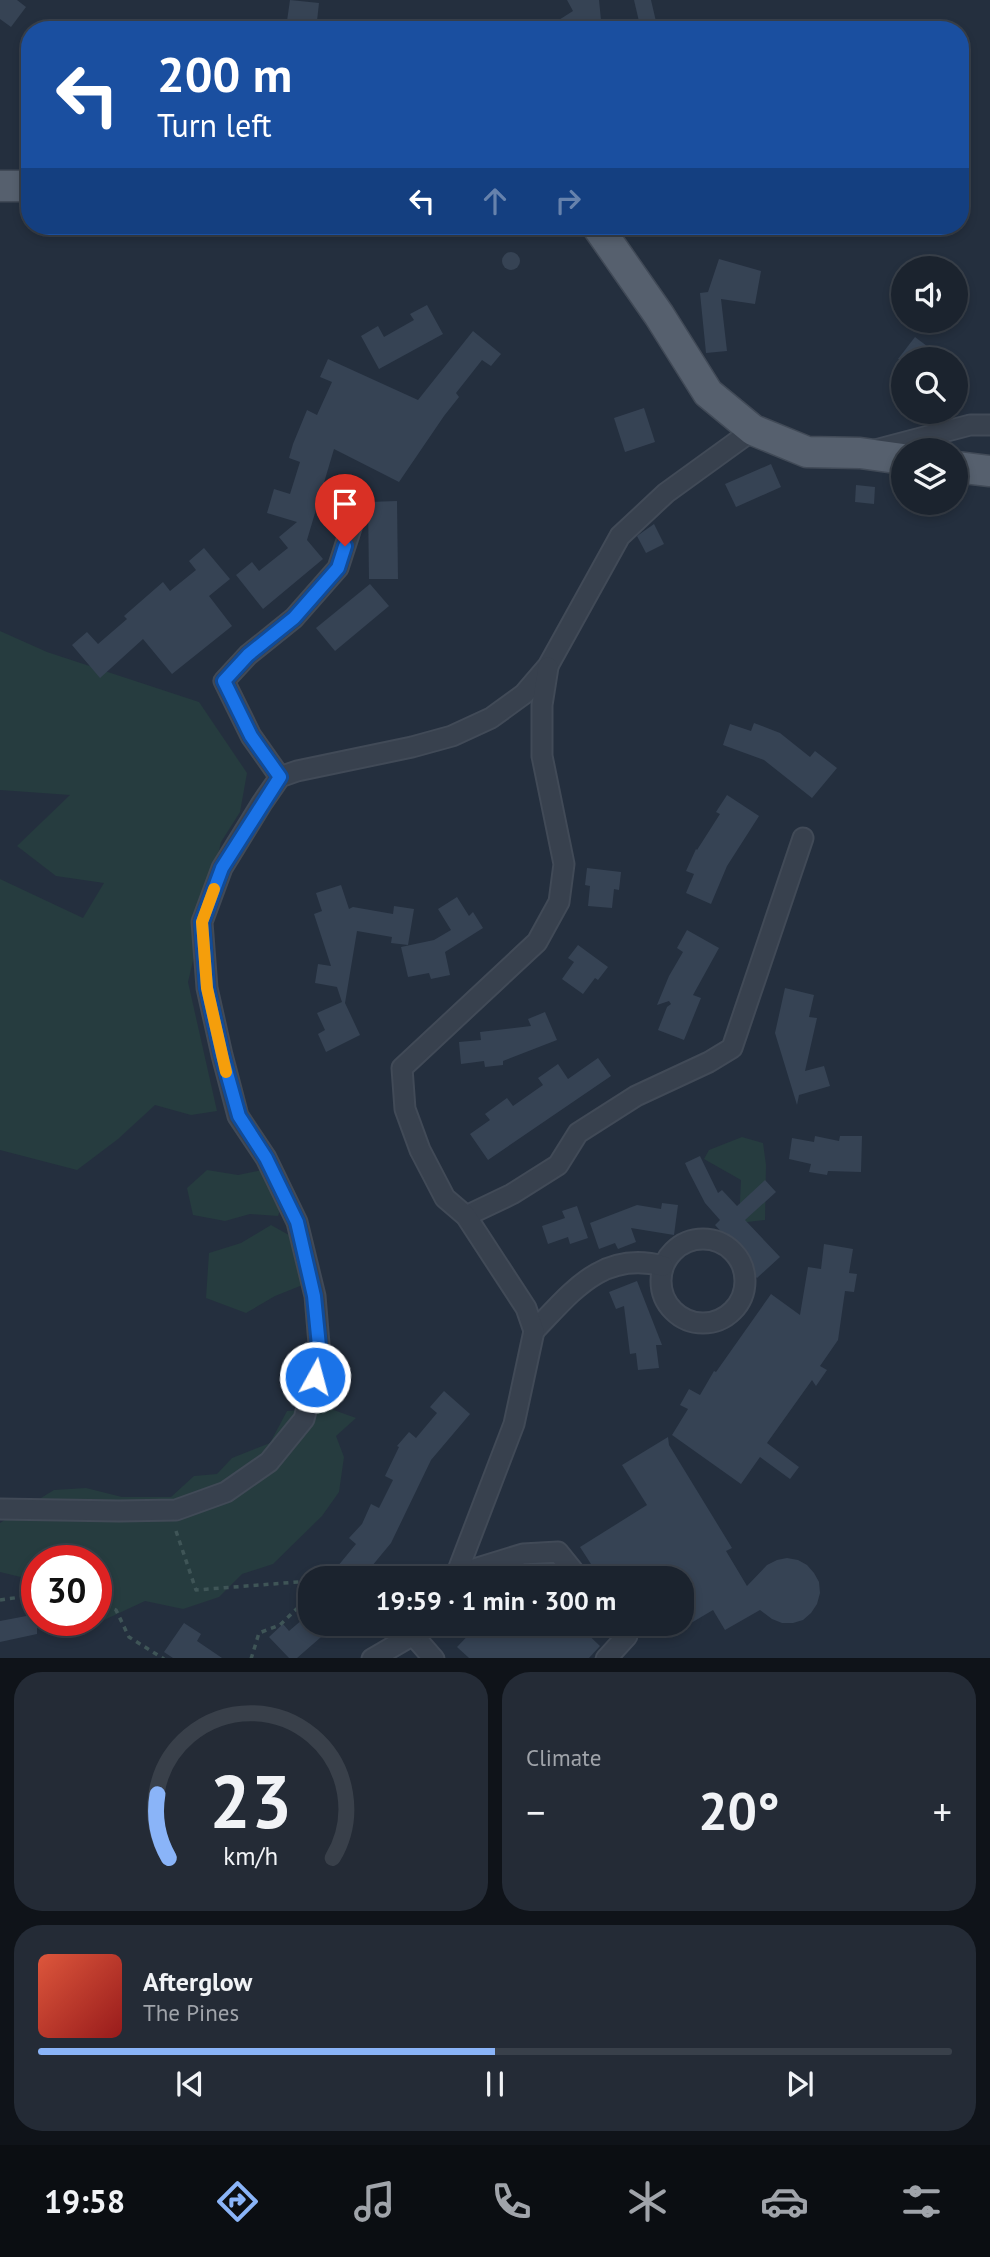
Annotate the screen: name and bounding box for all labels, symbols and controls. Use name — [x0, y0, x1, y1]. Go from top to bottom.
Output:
text: 200 m — [157, 42, 292, 106]
icon: left — [42, 49, 133, 140]
text: Turn left — [157, 104, 272, 146]
icon: left — [403, 182, 441, 220]
icon: ahead — [476, 182, 514, 220]
icon: right — [549, 182, 587, 220]
map controls — [891, 256, 968, 515]
button: sound — [891, 256, 968, 333]
button: search — [891, 347, 968, 424]
button: layers — [891, 438, 968, 515]
pin — [315, 474, 375, 546]
icon: arrive — [326, 485, 364, 523]
position arrow — [278, 1340, 352, 1414]
speed limit sign: 30 — [21, 1545, 112, 1636]
text: 19:59 · 1 min · 300 m — [376, 1584, 616, 1617]
text: Climate — [526, 1743, 601, 1772]
text: 23 — [210, 1754, 292, 1848]
text: 20° — [698, 1777, 780, 1844]
text: − — [526, 1787, 545, 1836]
text: + — [933, 1787, 952, 1836]
text: km/h — [224, 1839, 278, 1871]
text: Afterglow — [143, 1965, 252, 1998]
text: The Pines — [143, 1998, 239, 2027]
icon: previous — [171, 2065, 209, 2103]
icon: pause — [476, 2065, 514, 2103]
icon: next — [781, 2065, 819, 2103]
icon: directions — [213, 2177, 262, 2226]
icon: music — [350, 2177, 399, 2226]
icon: phone — [487, 2177, 536, 2226]
icon: climate — [623, 2177, 672, 2226]
icon: car — [760, 2177, 809, 2226]
icon: filters — [897, 2177, 946, 2226]
text: 19:58 — [44, 2180, 125, 2222]

